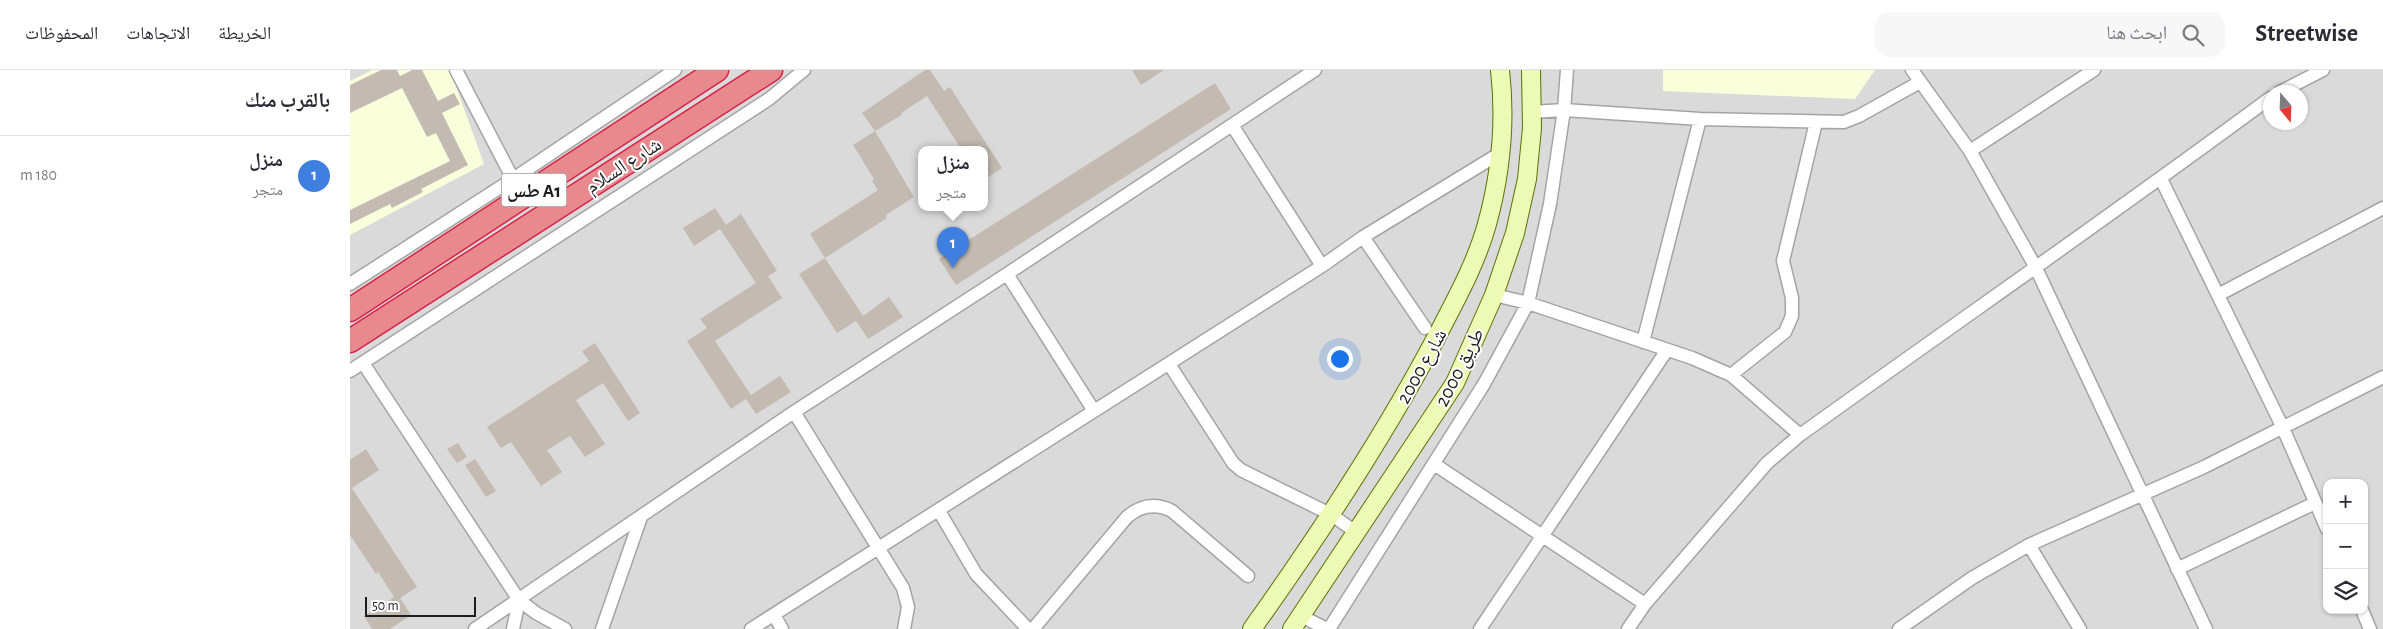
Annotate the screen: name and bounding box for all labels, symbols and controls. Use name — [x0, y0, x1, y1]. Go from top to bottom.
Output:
search box — [1875, 12, 2225, 57]
icon: search — [2179, 21, 2207, 49]
text: Streetwise — [2255, 22, 2358, 46]
text: ابحث هنا — [2106, 24, 2167, 43]
text: المحفوظات — [25, 25, 98, 43]
text: الاتجاهات — [126, 25, 190, 43]
text: الخريطة — [218, 25, 271, 43]
north arrow — [2263, 85, 2308, 130]
text: بالقرب منك — [245, 90, 330, 111]
street label: شارع السلام — [582, 134, 667, 200]
popup — [918, 146, 988, 211]
text: منزل — [249, 151, 283, 170]
text: منزل — [936, 154, 970, 173]
text: 180 m — [20, 167, 57, 183]
text: 1 — [311, 167, 317, 183]
road number: طس A1 — [502, 174, 566, 206]
text: متجر — [253, 182, 283, 198]
text: متجر — [936, 185, 966, 201]
pin: 1 — [937, 227, 969, 268]
street label: طريق 2000 — [1432, 325, 1489, 410]
street label: شارع 2000 — [1393, 326, 1452, 408]
your location — [1327, 346, 1353, 372]
map controls — [2323, 479, 2368, 614]
button: + — [2323, 479, 2368, 524]
button: − — [2323, 524, 2368, 569]
button: layers — [2323, 569, 2368, 614]
scale bar — [365, 594, 476, 617]
text: 50 m — [372, 599, 399, 613]

